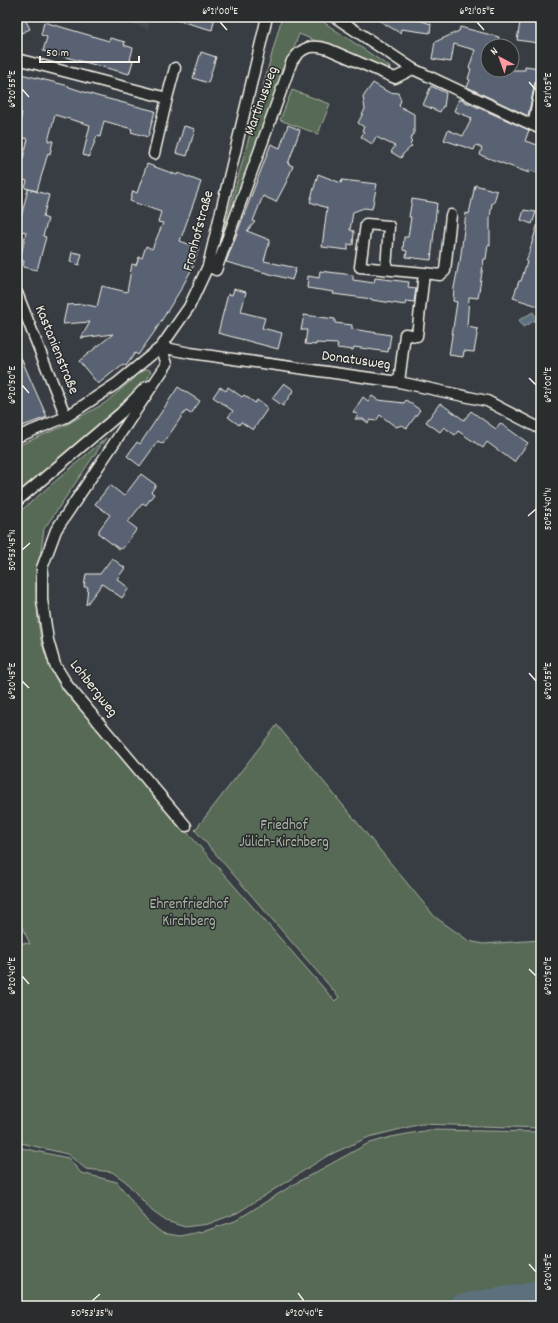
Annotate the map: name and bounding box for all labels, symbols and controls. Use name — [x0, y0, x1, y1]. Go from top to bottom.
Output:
text: 6°21'00"E — [202, 5, 238, 19]
text: 6°21'05"E — [460, 5, 495, 19]
scale bar — [40, 38, 139, 64]
north arrow — [480, 38, 520, 78]
text: N — [487, 44, 502, 60]
text: 50 m — [46, 45, 69, 62]
street label: Martinusweg — [239, 63, 285, 139]
text: 6°20'55"E — [6, 70, 20, 108]
text: 6°21'05"E — [542, 72, 556, 107]
street label: Fronhofstraße — [178, 188, 220, 274]
street label: Kastanienstraße — [28, 302, 84, 398]
street label: Donatusweg — [320, 345, 392, 377]
text: 6°20'50"E — [6, 366, 20, 404]
text: 6°21'00"E — [542, 367, 556, 403]
text: 50°53'40"N — [542, 488, 556, 530]
text: 50°53'45"N — [6, 529, 20, 571]
street label: Lohbergweg — [63, 656, 123, 722]
text: 6°20'45"E — [6, 662, 20, 699]
text: 6°20'55"E — [542, 662, 556, 700]
park label: Friedhof Jülich-Kirchberg — [239, 815, 329, 854]
park label: Ehrenfriedhof Kirchberg — [150, 894, 229, 933]
text: 6°20'40"E — [6, 957, 20, 995]
text: 6°20'50"E — [542, 957, 556, 995]
text: 6°20'45"E — [542, 1253, 556, 1290]
text: 50°53'35"N — [71, 1307, 113, 1321]
text: 6°20'40"E — [285, 1307, 323, 1321]

